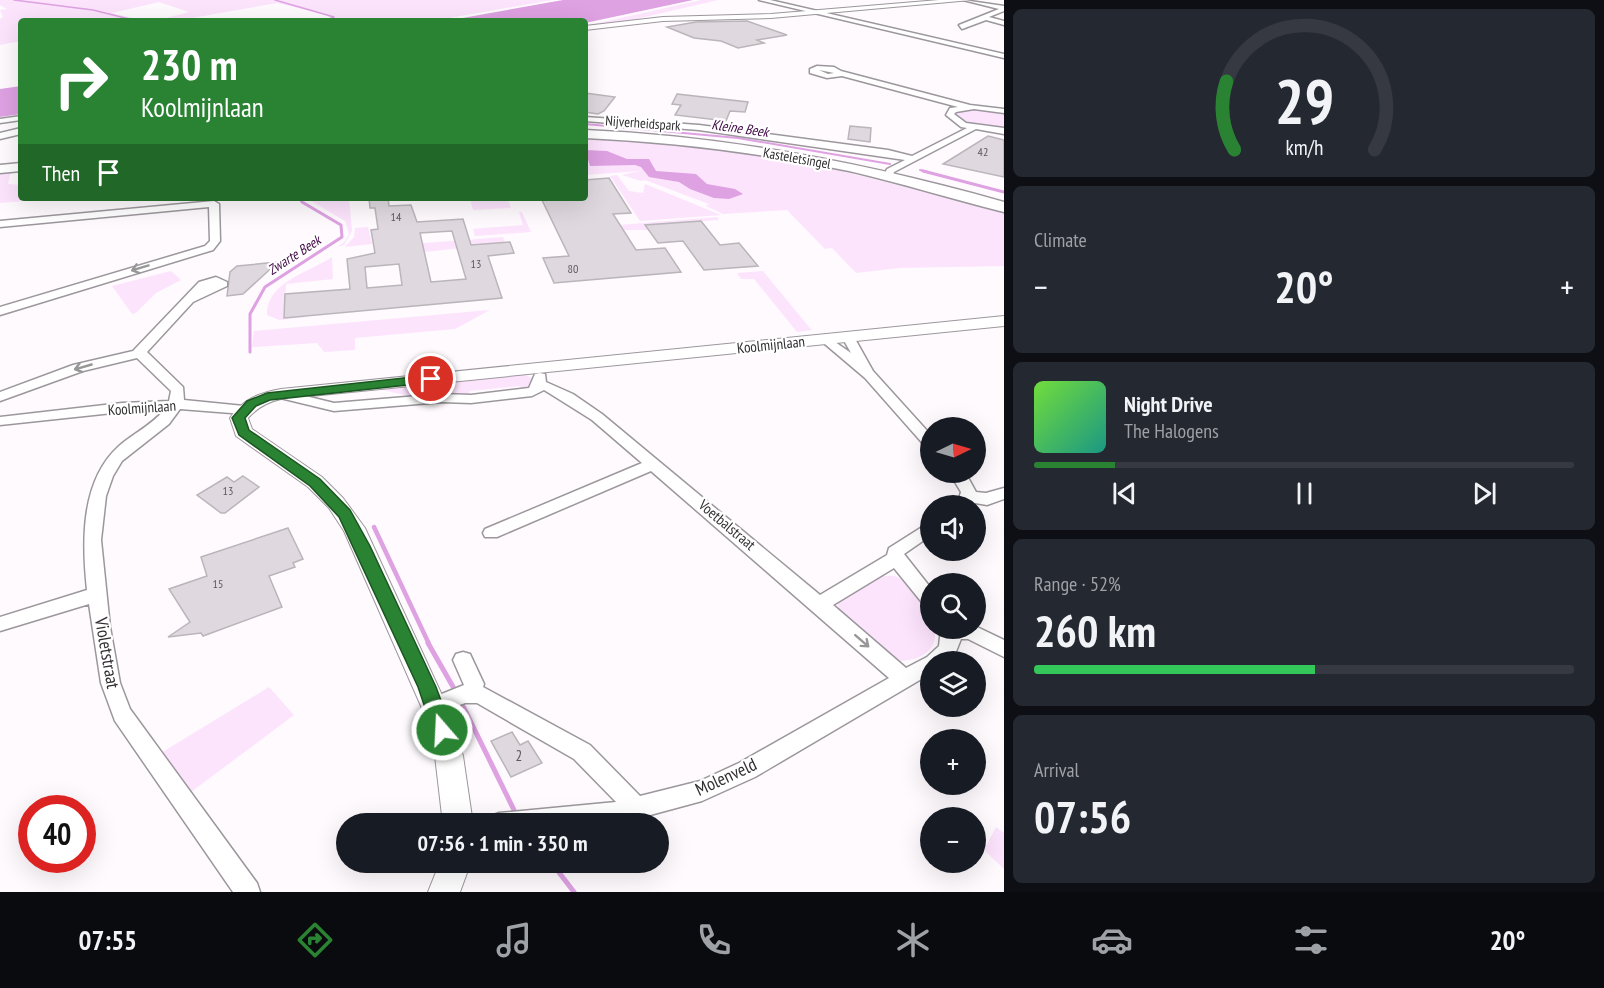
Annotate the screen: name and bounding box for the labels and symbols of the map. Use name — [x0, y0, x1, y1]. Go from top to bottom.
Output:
street label: Nijverheidspark — [605, 111, 682, 135]
water label: Kleine Beek — [710, 115, 771, 141]
street label: Kasteletsingel — [762, 143, 833, 173]
house number: 42 — [978, 144, 988, 159]
house number: 14 — [391, 209, 402, 224]
water label: Zwarte Beek — [264, 230, 325, 279]
house number: 13 — [471, 256, 481, 271]
house number: 80 — [568, 261, 578, 276]
one-way arrow — [131, 263, 150, 274]
street label: Koolmijnlaan — [736, 331, 806, 358]
pin — [405, 353, 456, 404]
one-way arrow — [74, 362, 93, 373]
street label: Koolmijnlaan — [107, 396, 177, 419]
north arrow — [920, 417, 986, 483]
house number: 13 — [223, 483, 233, 498]
street label: Voetbalstraat — [694, 495, 760, 554]
house number: 15 — [213, 576, 223, 591]
street label: Violetstraat — [90, 615, 125, 690]
one-way arrow — [854, 635, 870, 648]
position arrow — [410, 698, 474, 762]
house number: 2 — [516, 746, 522, 765]
street label: Molenveld — [691, 752, 760, 801]
speed limit sign: 40 — [18, 795, 96, 873]

